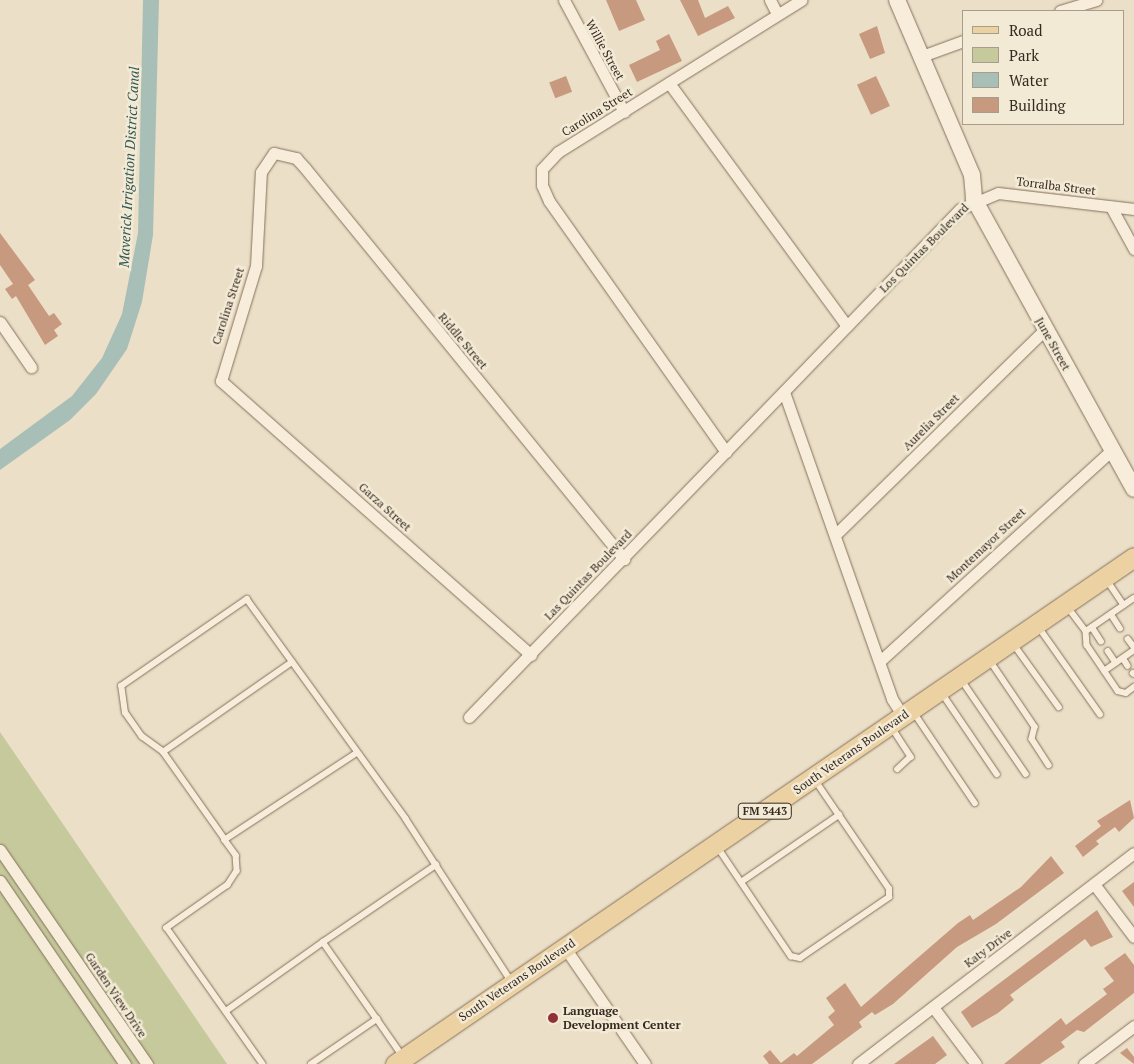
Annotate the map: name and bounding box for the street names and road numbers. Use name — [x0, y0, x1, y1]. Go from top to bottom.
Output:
street label: Willie Street — [583, 17, 627, 83]
street label: Carolina Street — [559, 85, 635, 139]
street label: Torralba Street — [1016, 174, 1096, 198]
street label: Los Quintas Boulevard — [876, 200, 972, 296]
street label: Carolina Street — [209, 266, 247, 346]
street label: Riddle Street — [435, 310, 491, 372]
street label: June Street — [1032, 315, 1074, 373]
street label: Aurelia Street — [900, 391, 962, 453]
street label: Garza Street — [356, 480, 414, 534]
street label: Montemayor Street — [943, 505, 1029, 585]
street label: Las Quintas Boulevard — [541, 527, 635, 623]
street label: South Veterans Boulevard — [790, 707, 912, 797]
road number: FM 3443 — [738, 802, 792, 819]
street label: Katy Drive — [961, 925, 1015, 971]
street label: South Veterans Boulevard — [456, 936, 578, 1024]
street label: Garden View Drive — [82, 950, 150, 1040]

